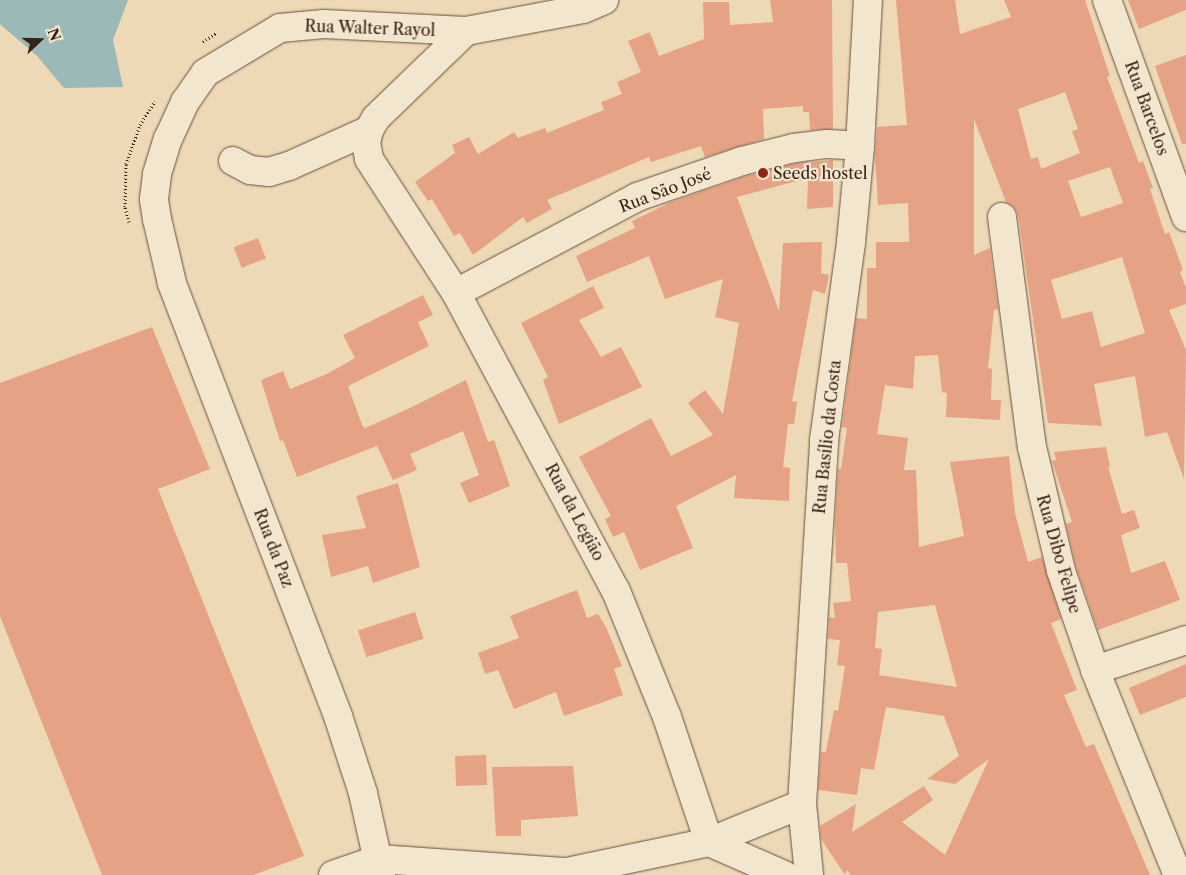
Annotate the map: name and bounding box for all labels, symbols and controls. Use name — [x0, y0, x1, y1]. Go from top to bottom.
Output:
north arrow — [15, 15, 65, 65]
street label: Rua Walter Rayol — [304, 16, 436, 40]
text: N — [43, 26, 65, 44]
street label: Rua Barcelos — [1121, 58, 1173, 158]
place label: Seeds hostel — [773, 163, 868, 183]
street label: Rua São José — [616, 164, 714, 216]
marker: Seeds hostel — [757, 167, 769, 179]
street label: Rua Basílio da Costa — [809, 359, 845, 515]
street label: Rua da Legião — [541, 460, 609, 564]
street label: Rua Dibo Felipe — [1033, 492, 1085, 616]
street label: Rua da Paz — [250, 505, 298, 591]

